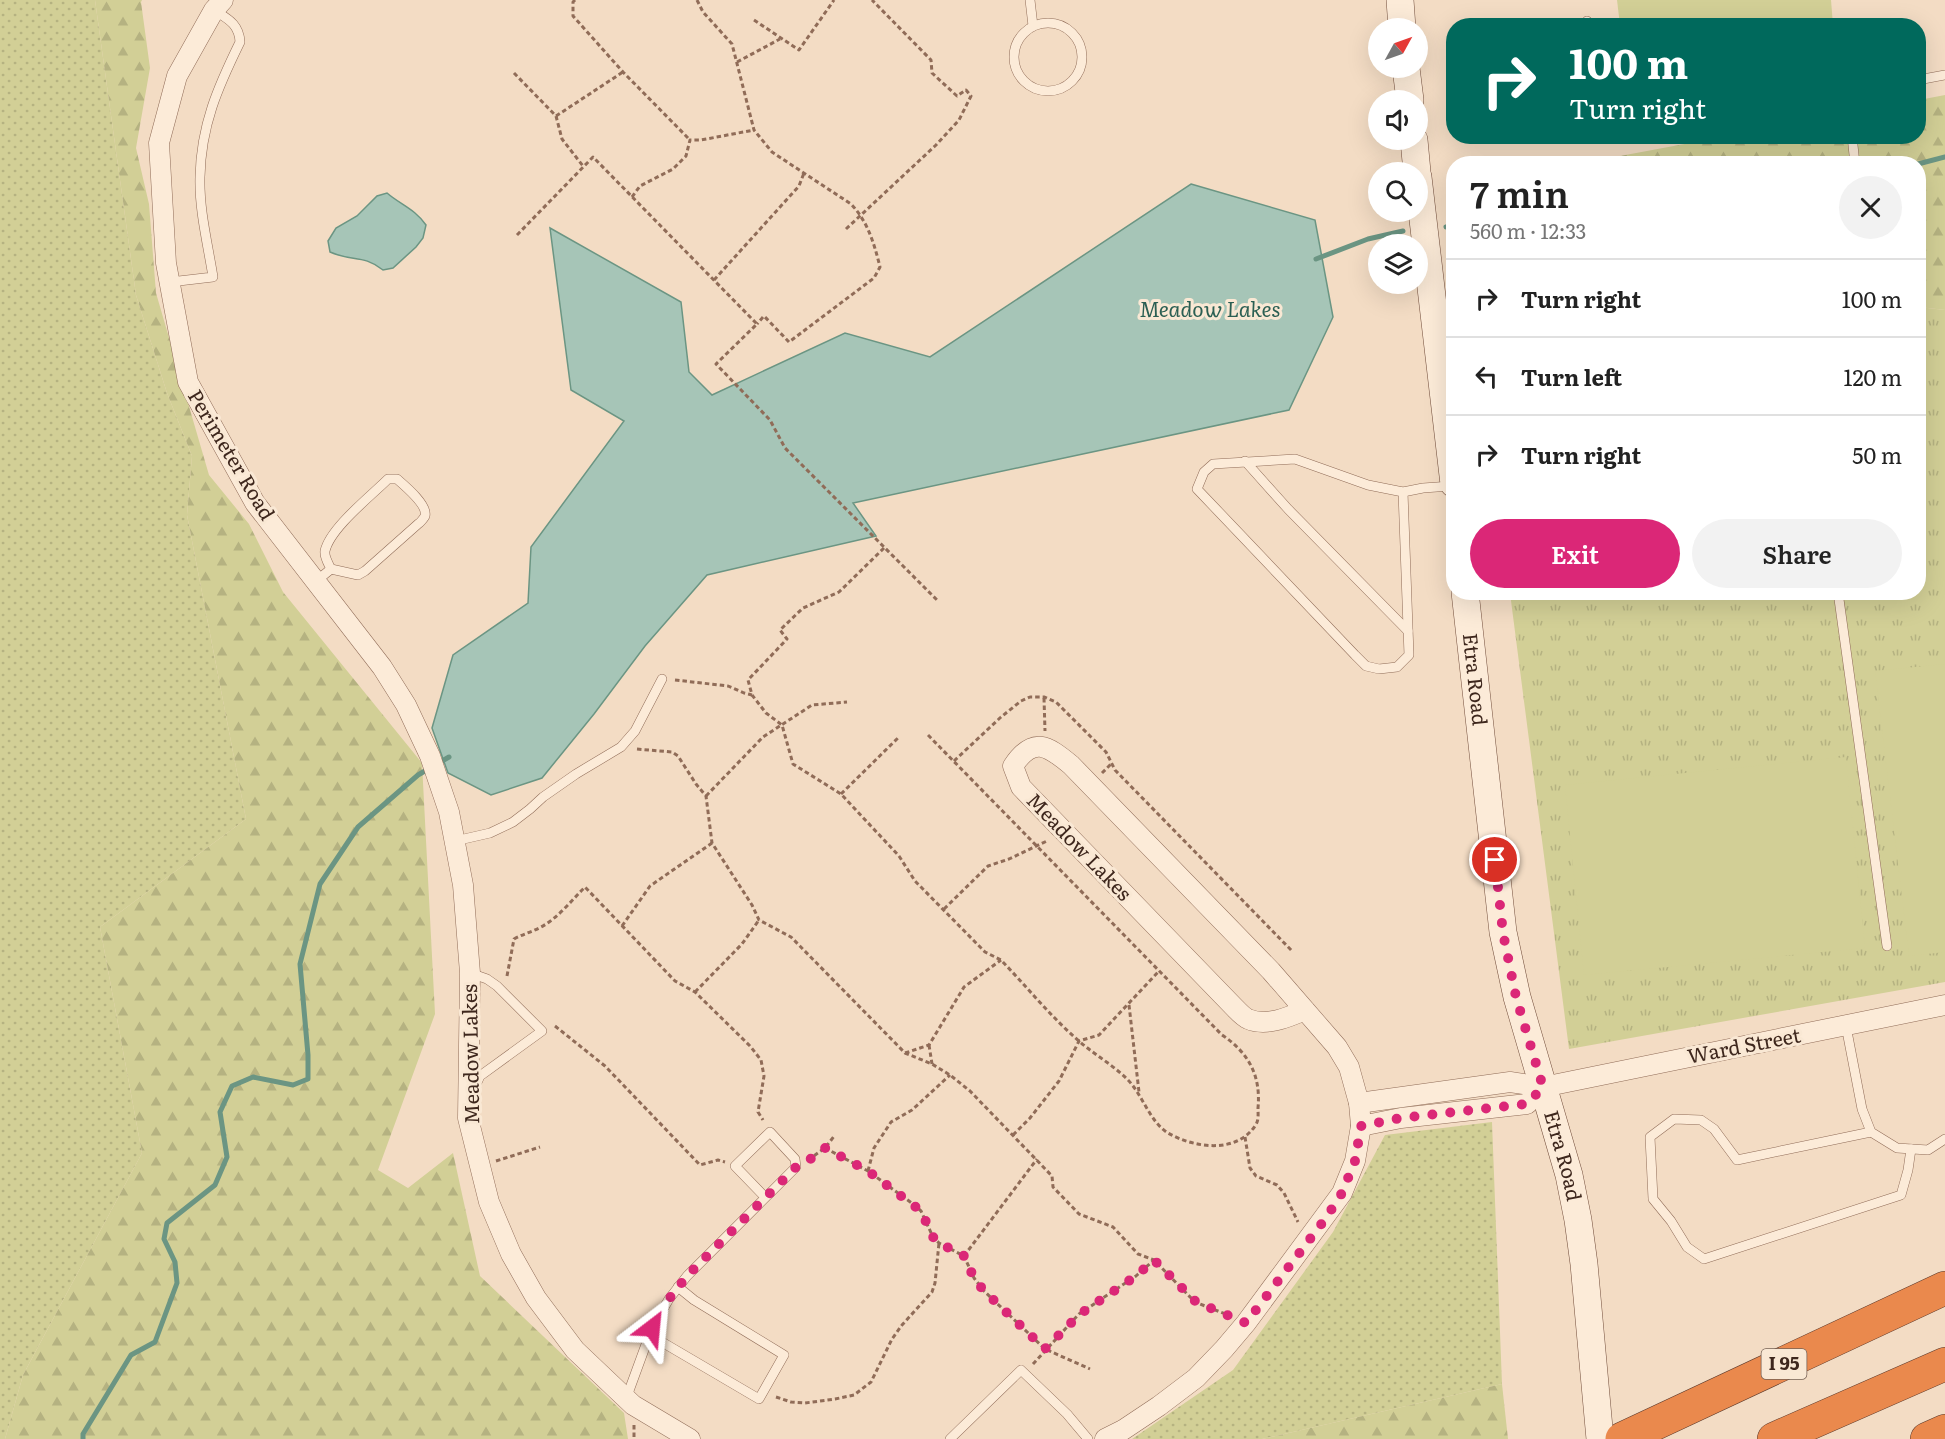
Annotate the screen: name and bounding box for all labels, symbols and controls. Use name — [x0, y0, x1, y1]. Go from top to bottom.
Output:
north arrow — [1368, 18, 1428, 78]
map controls — [1368, 18, 1428, 294]
text: 100 m — [1569, 30, 1688, 92]
icon: right — [1470, 42, 1548, 120]
text: Turn right — [1569, 87, 1706, 127]
button: sound — [1368, 90, 1428, 150]
button: search — [1368, 162, 1428, 222]
text: 7 min — [1470, 166, 1569, 219]
button: close — [1839, 176, 1902, 239]
text: 560 m · 12:33 — [1470, 215, 1586, 245]
button: layers — [1368, 234, 1428, 294]
icon: right — [1470, 282, 1503, 315]
text: Turn right — [1521, 282, 1641, 315]
text: 100 m — [1842, 282, 1902, 315]
water label: Meadow Lakes — [1139, 292, 1281, 323]
icon: left — [1470, 360, 1503, 393]
text: Turn left — [1521, 360, 1622, 393]
text: 120 m — [1843, 360, 1902, 393]
street label: Perimeter Road — [182, 383, 284, 525]
icon: right — [1470, 438, 1503, 471]
text: Turn right — [1521, 438, 1641, 471]
text: 50 m — [1852, 438, 1902, 471]
button: Exit — [1470, 519, 1680, 588]
button: Share — [1692, 519, 1902, 588]
street label: Etra Road — [1457, 631, 1497, 727]
street label: Meadow Lakes — [1021, 785, 1140, 906]
pin — [1469, 834, 1520, 885]
icon: arrive — [1478, 843, 1511, 876]
street label: Meadow Lakes — [453, 984, 485, 1124]
street label: Ward Street — [1684, 1018, 1803, 1070]
street label: Etra Road — [1538, 1106, 1591, 1203]
position arrow — [620, 1296, 684, 1360]
road number: I 95 — [1762, 1349, 1806, 1379]

